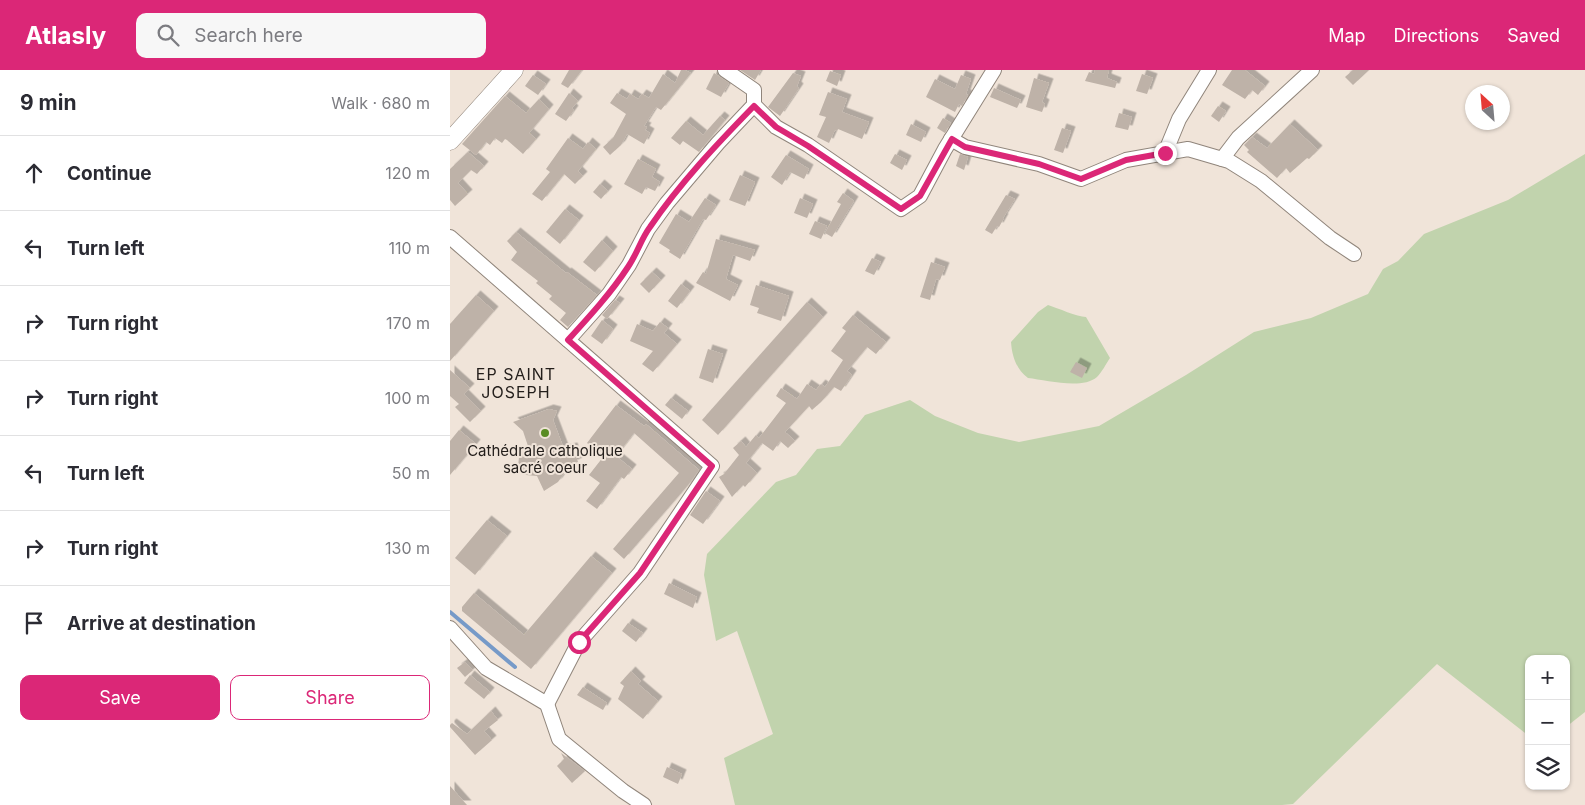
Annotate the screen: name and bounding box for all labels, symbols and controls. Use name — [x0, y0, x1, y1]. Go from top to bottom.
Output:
search box — [136, 13, 486, 58]
text: Atlasly — [25, 21, 106, 50]
icon: search — [154, 21, 182, 49]
text: Search here — [194, 24, 303, 47]
text: Map — [1328, 25, 1366, 46]
text: Directions — [1394, 25, 1479, 46]
text: Saved — [1507, 25, 1560, 46]
north arrow — [1465, 85, 1510, 130]
text: 9 min — [20, 90, 77, 115]
text: Walk · 680 m — [331, 93, 430, 113]
route end — [1154, 142, 1177, 165]
icon: ahead — [20, 159, 48, 187]
text: Continue — [67, 162, 152, 185]
text: 120 m — [385, 163, 430, 183]
icon: left — [20, 234, 48, 262]
text: Turn left — [67, 237, 145, 260]
text: 110 m — [388, 238, 430, 258]
icon: right — [20, 309, 48, 337]
text: Turn right — [67, 312, 158, 335]
text: 170 m — [386, 313, 430, 333]
district label: EP SAINT JOSEPH — [476, 364, 556, 402]
icon: right — [20, 384, 48, 412]
text: Turn right — [67, 387, 158, 410]
text: 100 m — [385, 388, 430, 408]
marker: Cathédrale catholique sacré coeur — [539, 427, 551, 439]
place label: Cathédrale catholique sacré coeur — [467, 441, 623, 477]
icon: left — [20, 459, 48, 487]
text: Turn left — [67, 462, 145, 485]
text: 50 m — [392, 463, 430, 483]
icon: right — [20, 534, 48, 562]
text: Turn right — [67, 537, 158, 560]
text: 130 m — [385, 538, 430, 558]
icon: arrive — [20, 609, 48, 637]
text: Arrive at destination — [67, 612, 256, 635]
route start — [568, 631, 591, 654]
map controls — [1525, 655, 1570, 790]
button: + — [1525, 655, 1570, 700]
button: Save — [20, 675, 220, 720]
button: Share — [230, 675, 430, 720]
button: − — [1525, 700, 1570, 745]
button: layers — [1525, 745, 1570, 790]

